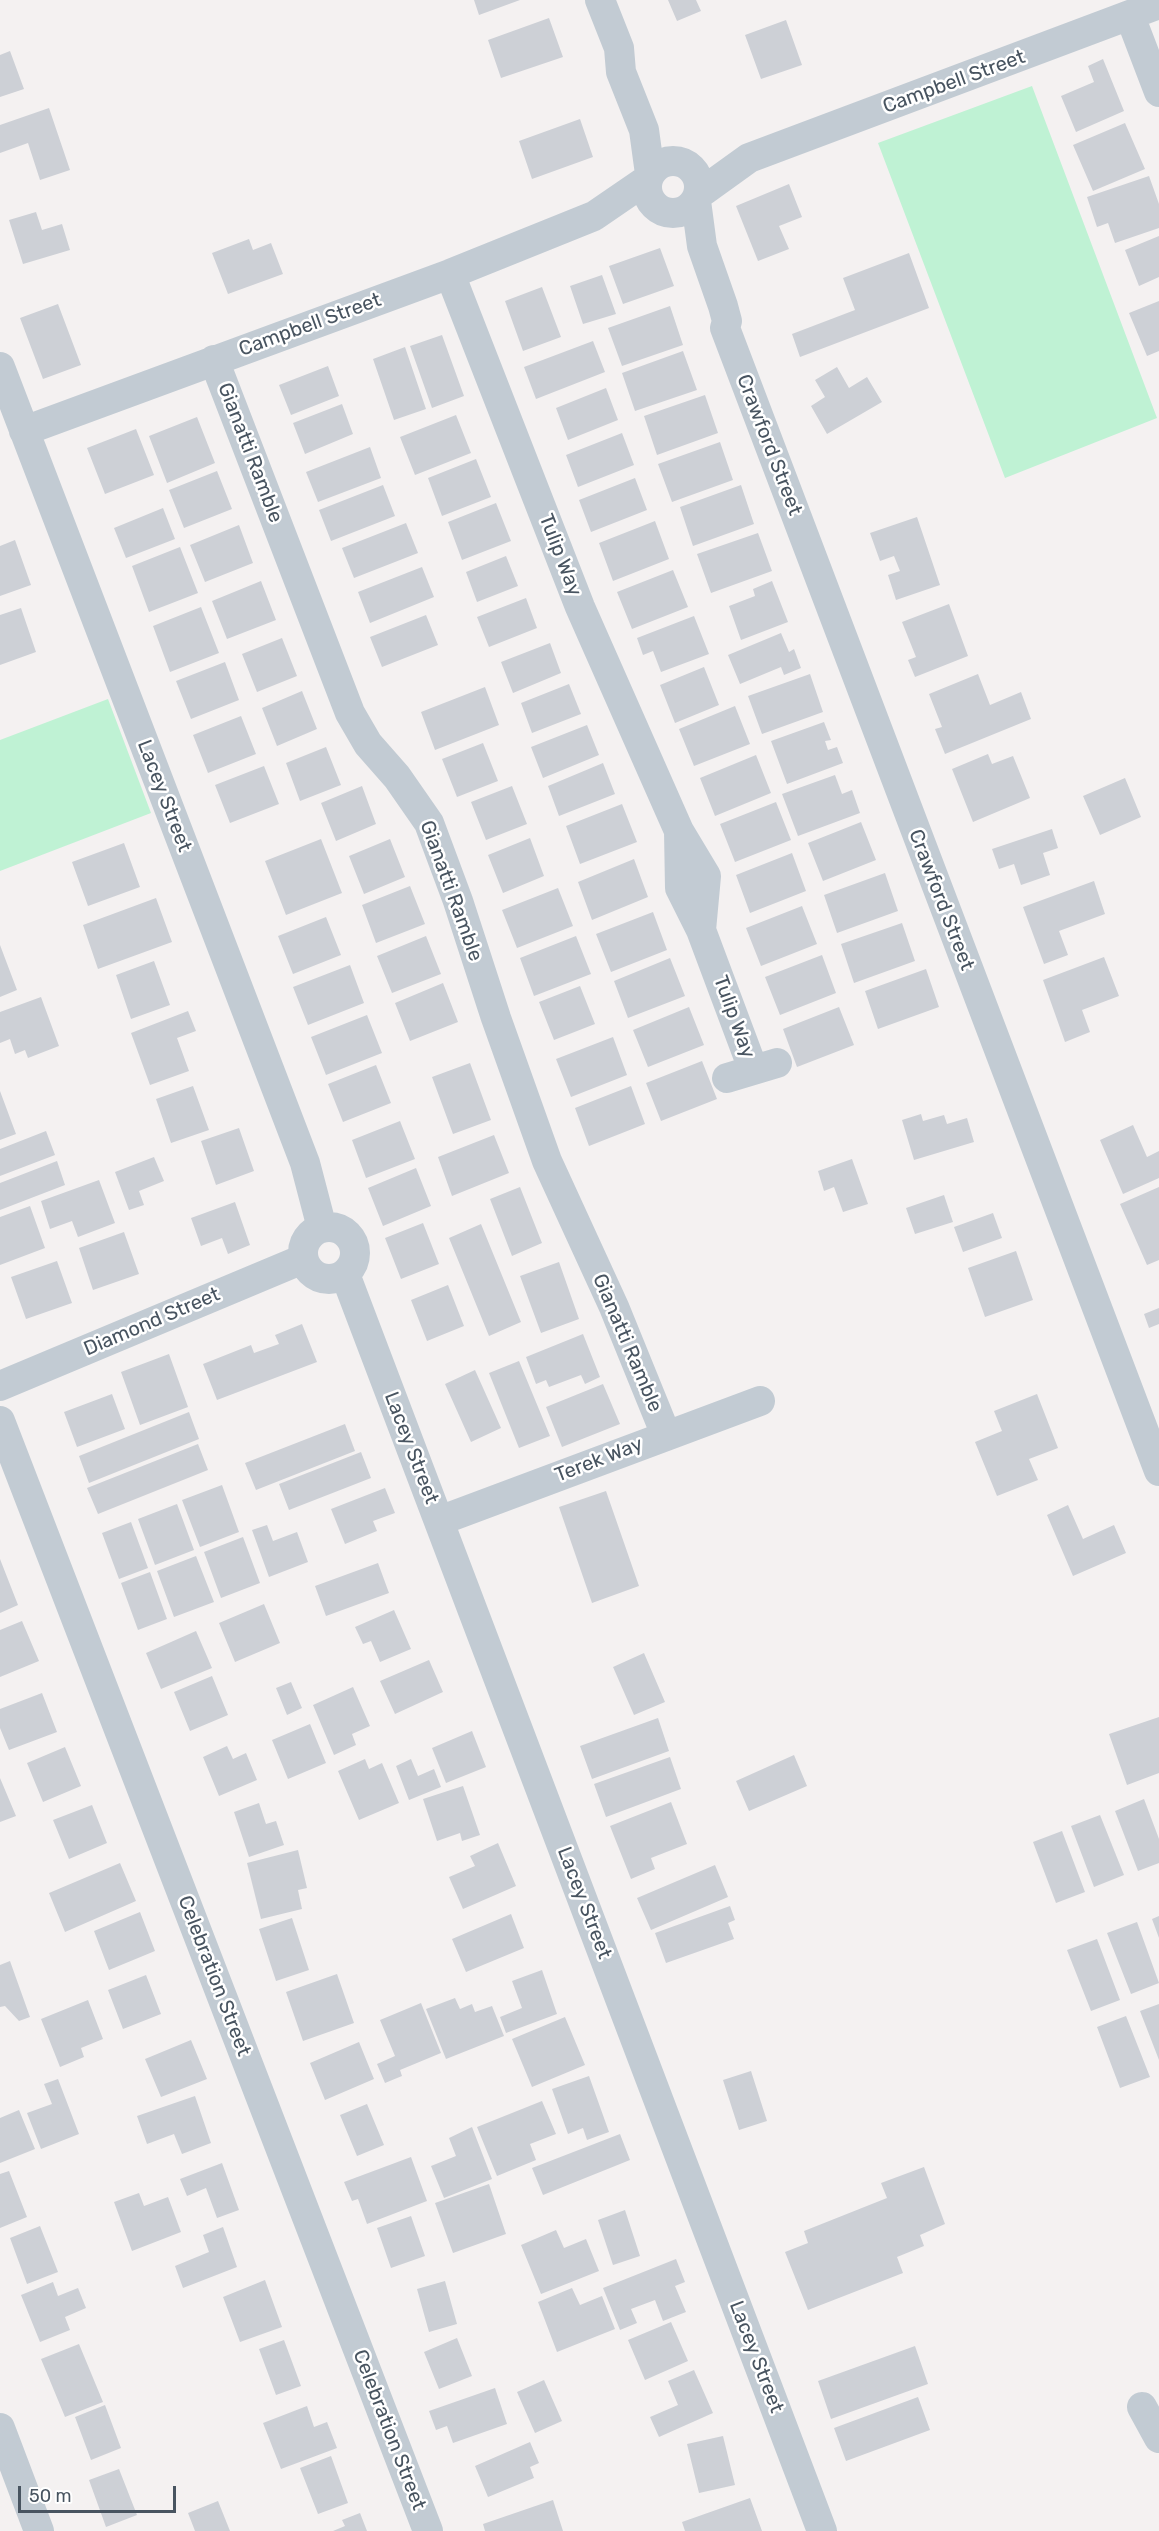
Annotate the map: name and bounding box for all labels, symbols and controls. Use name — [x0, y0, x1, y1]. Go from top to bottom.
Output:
street label: Campbell Street — [880, 45, 1028, 119]
street label: Campbell Street — [236, 288, 384, 362]
street label: Crawford Street — [731, 371, 807, 519]
street label: Gianatti Ramble — [212, 380, 288, 526]
street label: Tulip Way — [533, 511, 587, 599]
street label: Lacey Street — [132, 737, 196, 855]
street label: Gianatti Ramble — [414, 817, 488, 965]
street label: Crawford Street — [903, 826, 979, 974]
street label: Tulip Way — [708, 973, 760, 1061]
street label: Gianatti Ramble — [587, 1270, 667, 1416]
street label: Diamond Street — [80, 1282, 224, 1362]
street label: Lacey Street — [379, 1389, 443, 1507]
street label: Terek Way — [552, 1432, 646, 1488]
street label: Lacey Street — [552, 1844, 616, 1962]
street label: Celebration Street — [172, 1892, 256, 2060]
street label: Lacey Street — [724, 2298, 788, 2416]
street label: Celebration Street — [347, 2346, 431, 2514]
scale bar — [21, 2474, 178, 2512]
text: 50 m — [29, 2485, 72, 2507]

